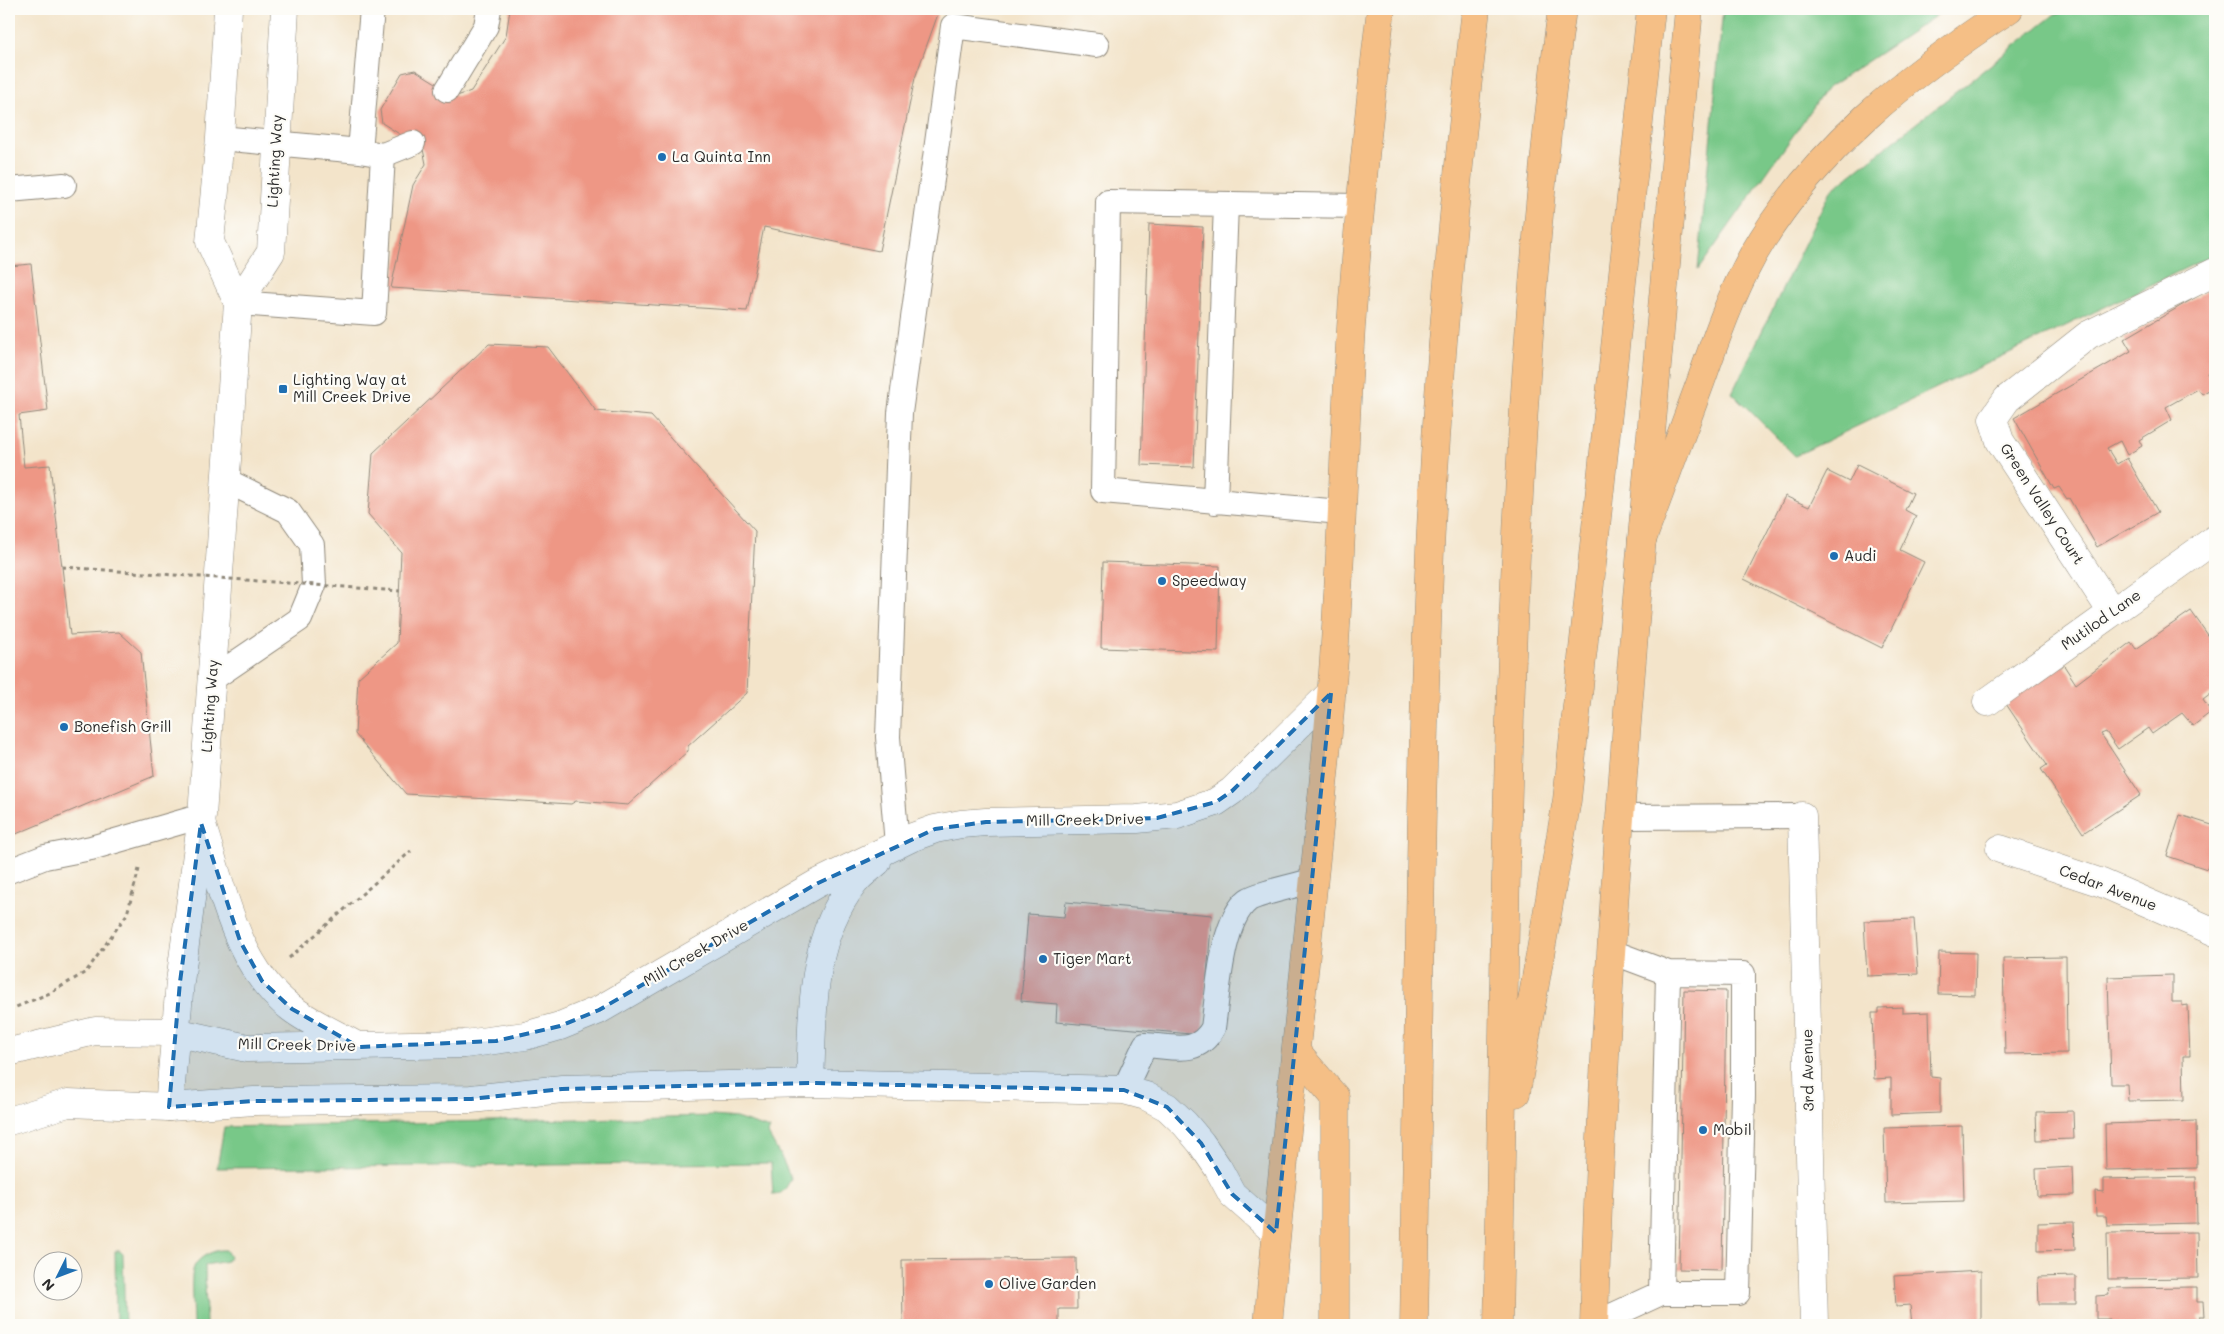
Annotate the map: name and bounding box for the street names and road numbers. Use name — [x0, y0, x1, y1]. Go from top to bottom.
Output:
street label: Lighting Way — [262, 114, 286, 208]
street label: Green Valley Court — [1996, 439, 2090, 568]
street label: Mutilod Lane — [2057, 584, 2144, 654]
street label: Lighting Way — [196, 659, 222, 753]
street label: Mill Creek Drive — [1026, 808, 1144, 830]
street label: Cedar Avenue — [2057, 859, 2160, 915]
street label: Mill Creek Drive — [639, 914, 752, 990]
street label: 3rd Avenue — [1796, 1029, 1818, 1111]
street label: Mill Creek Drive — [238, 1033, 356, 1055]

